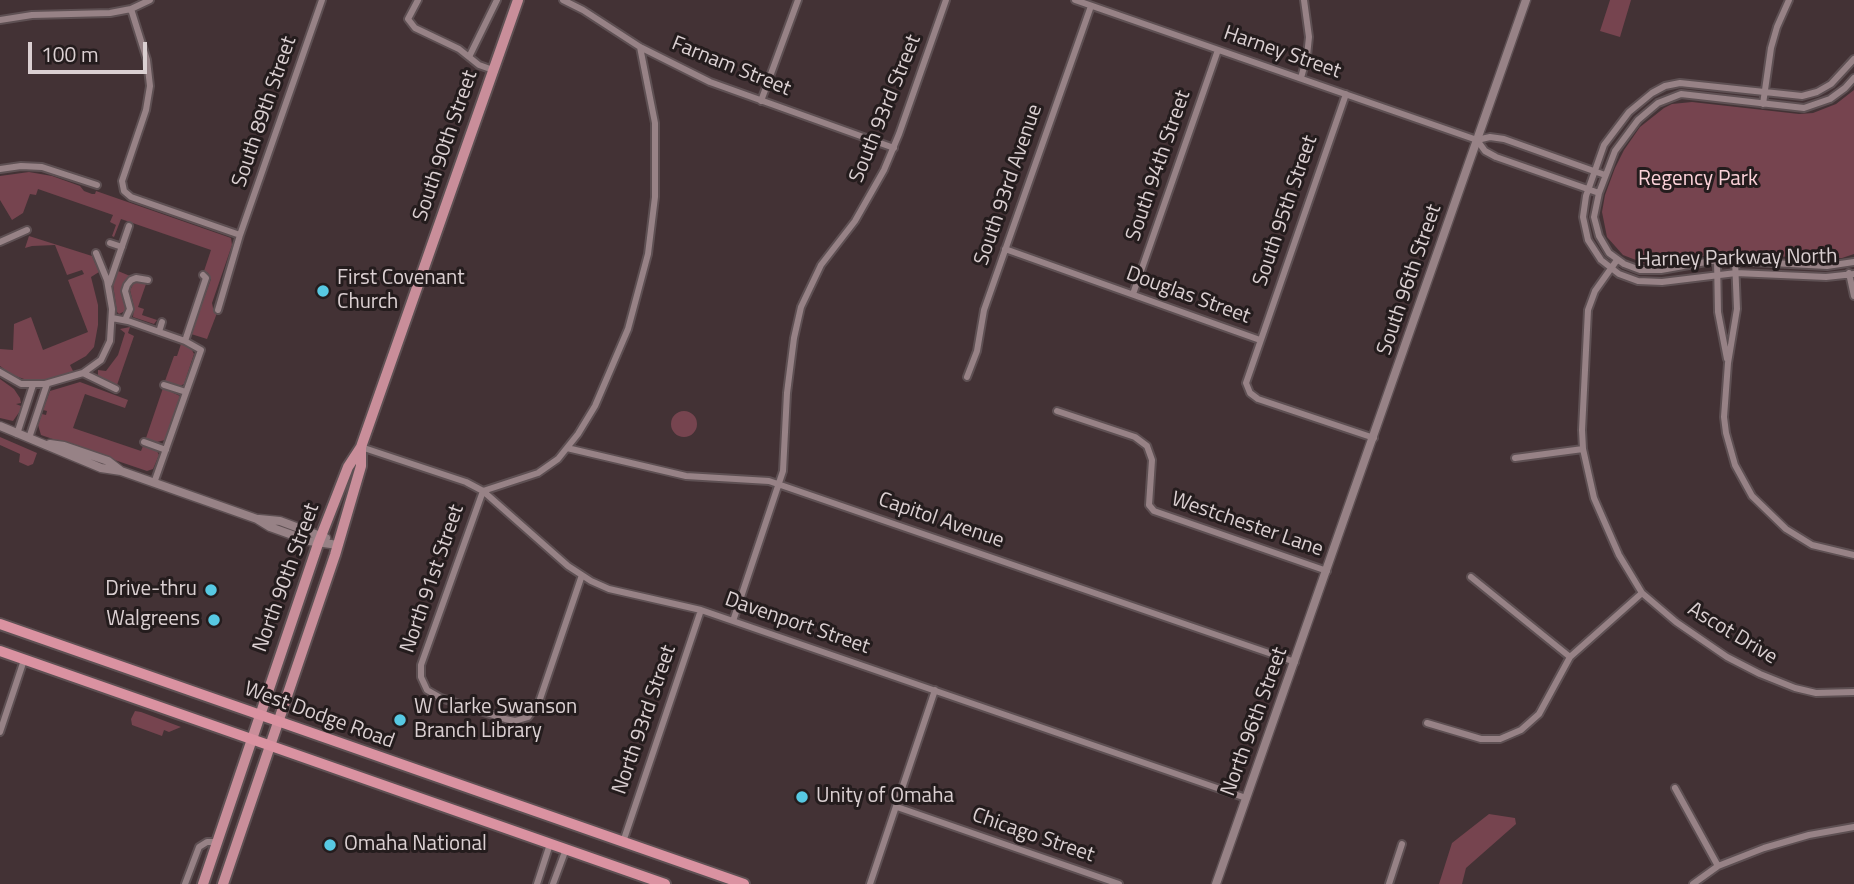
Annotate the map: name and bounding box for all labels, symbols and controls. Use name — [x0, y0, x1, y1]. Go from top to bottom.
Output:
street label: Harney Street — [1220, 21, 1344, 85]
scale bar — [32, 28, 150, 72]
street label: South 93rd Street — [845, 31, 927, 187]
street label: Farnam Street — [668, 32, 794, 102]
street label: South 89th Street — [227, 33, 303, 191]
text: 100 m — [41, 38, 98, 70]
street label: South 90th Street — [408, 67, 484, 225]
street label: South 94th Street — [1121, 87, 1197, 245]
street label: South 93rd Avenue — [970, 101, 1048, 269]
street label: South 95th Street — [1248, 132, 1324, 290]
park label: Regency Park — [1638, 167, 1758, 193]
street label: South 96th Street — [1372, 201, 1448, 359]
street label: Harney Parkway North — [1636, 245, 1838, 273]
street label: Douglas Street — [1122, 262, 1254, 330]
place label: First Covenant Church — [337, 266, 465, 316]
marker: First Covenant Church — [315, 283, 331, 299]
street label: Westchester Lane — [1168, 487, 1326, 563]
street label: Capitol Avenue — [875, 488, 1007, 554]
street label: North 90th Street — [248, 500, 326, 656]
street label: North 91st Street — [396, 502, 470, 656]
place label: Drive-thru — [105, 577, 197, 603]
marker: Drive-thru — [203, 582, 219, 598]
street label: Davenport Street — [721, 587, 873, 661]
street label: Ascot Drive — [1683, 597, 1781, 671]
place label: Walgreens — [106, 607, 200, 633]
marker: Walgreens — [206, 612, 222, 628]
street label: North 93rd Street — [608, 642, 682, 798]
street label: North 96th Street — [1216, 644, 1294, 800]
street label: West Dodge Road — [241, 677, 397, 755]
place label: W Clarke Swanson Branch Library — [414, 695, 577, 745]
marker: W Clarke Swanson Branch Library — [392, 712, 408, 728]
place label: Unity of Omaha — [816, 784, 954, 810]
marker: Unity of Omaha — [794, 789, 810, 805]
street label: Chicago Street — [969, 803, 1097, 869]
place label: Omaha National — [344, 832, 487, 858]
marker: Omaha National — [322, 837, 338, 853]

